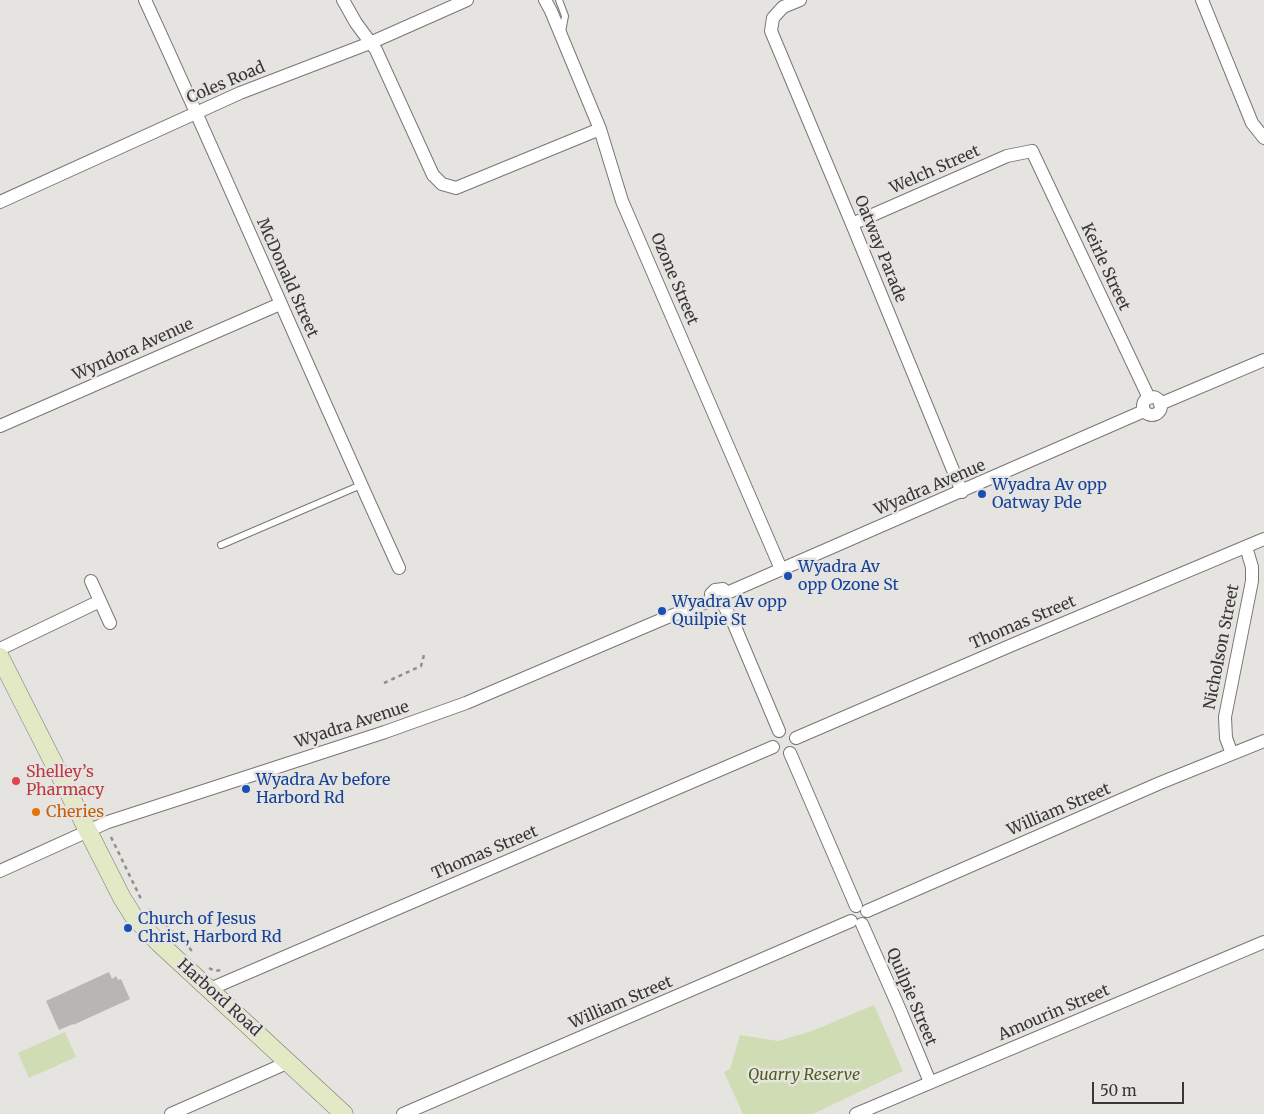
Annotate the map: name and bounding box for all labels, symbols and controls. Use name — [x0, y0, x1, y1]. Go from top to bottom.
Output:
street label: Coles Road — [184, 58, 268, 108]
street label: Welch Street — [887, 142, 983, 198]
street label: Oatway Parade — [850, 193, 910, 305]
street label: McDonald Street — [252, 215, 322, 341]
street label: Keirle Street — [1076, 220, 1134, 314]
street label: Ozone Street — [646, 230, 702, 328]
street label: Wyndora Avenue — [70, 315, 196, 385]
street label: Wyadra Avenue — [872, 456, 988, 520]
place label: Wyadra Av opp Oatway Pde — [992, 475, 1107, 513]
marker: Wyadra Av opp Oatway Pde — [976, 488, 988, 500]
place label: Wyadra Av opp Ozone St — [798, 557, 899, 595]
marker: Wyadra Av opp Ozone St — [782, 570, 794, 582]
street label: Nicholson Street — [1200, 583, 1244, 711]
place label: Wyadra Av opp Quilpie St — [672, 592, 787, 630]
street label: Thomas Street — [967, 592, 1079, 654]
marker: Wyadra Av opp Quilpie St — [656, 605, 668, 617]
street label: Wyadra Avenue — [293, 698, 411, 752]
place label: Shelley’s Pharmacy — [26, 762, 104, 800]
place label: Wyadra Av before Harbord Rd — [256, 770, 390, 808]
marker: Shelley’s Pharmacy — [10, 775, 22, 787]
street label: William Street — [1005, 780, 1113, 840]
marker: Wyadra Av before Harbord Rd — [240, 783, 252, 795]
place label: Cheries — [46, 802, 104, 822]
marker: Cheries — [30, 806, 42, 818]
street label: Thomas Street — [429, 822, 541, 884]
place label: Church of Jesus Christ, Harbord Rd — [138, 909, 282, 947]
marker: Church of Jesus Christ, Harbord Rd — [122, 922, 134, 934]
street label: Quilpie Street — [882, 945, 940, 1049]
street label: Harbord Road — [173, 955, 265, 1041]
street label: William Street — [567, 973, 675, 1033]
street label: Amourin Street — [995, 981, 1113, 1045]
park label: Quarry Reserve — [748, 1065, 860, 1085]
scale bar — [1094, 1072, 1186, 1104]
text: 50 m — [1100, 1081, 1137, 1100]

